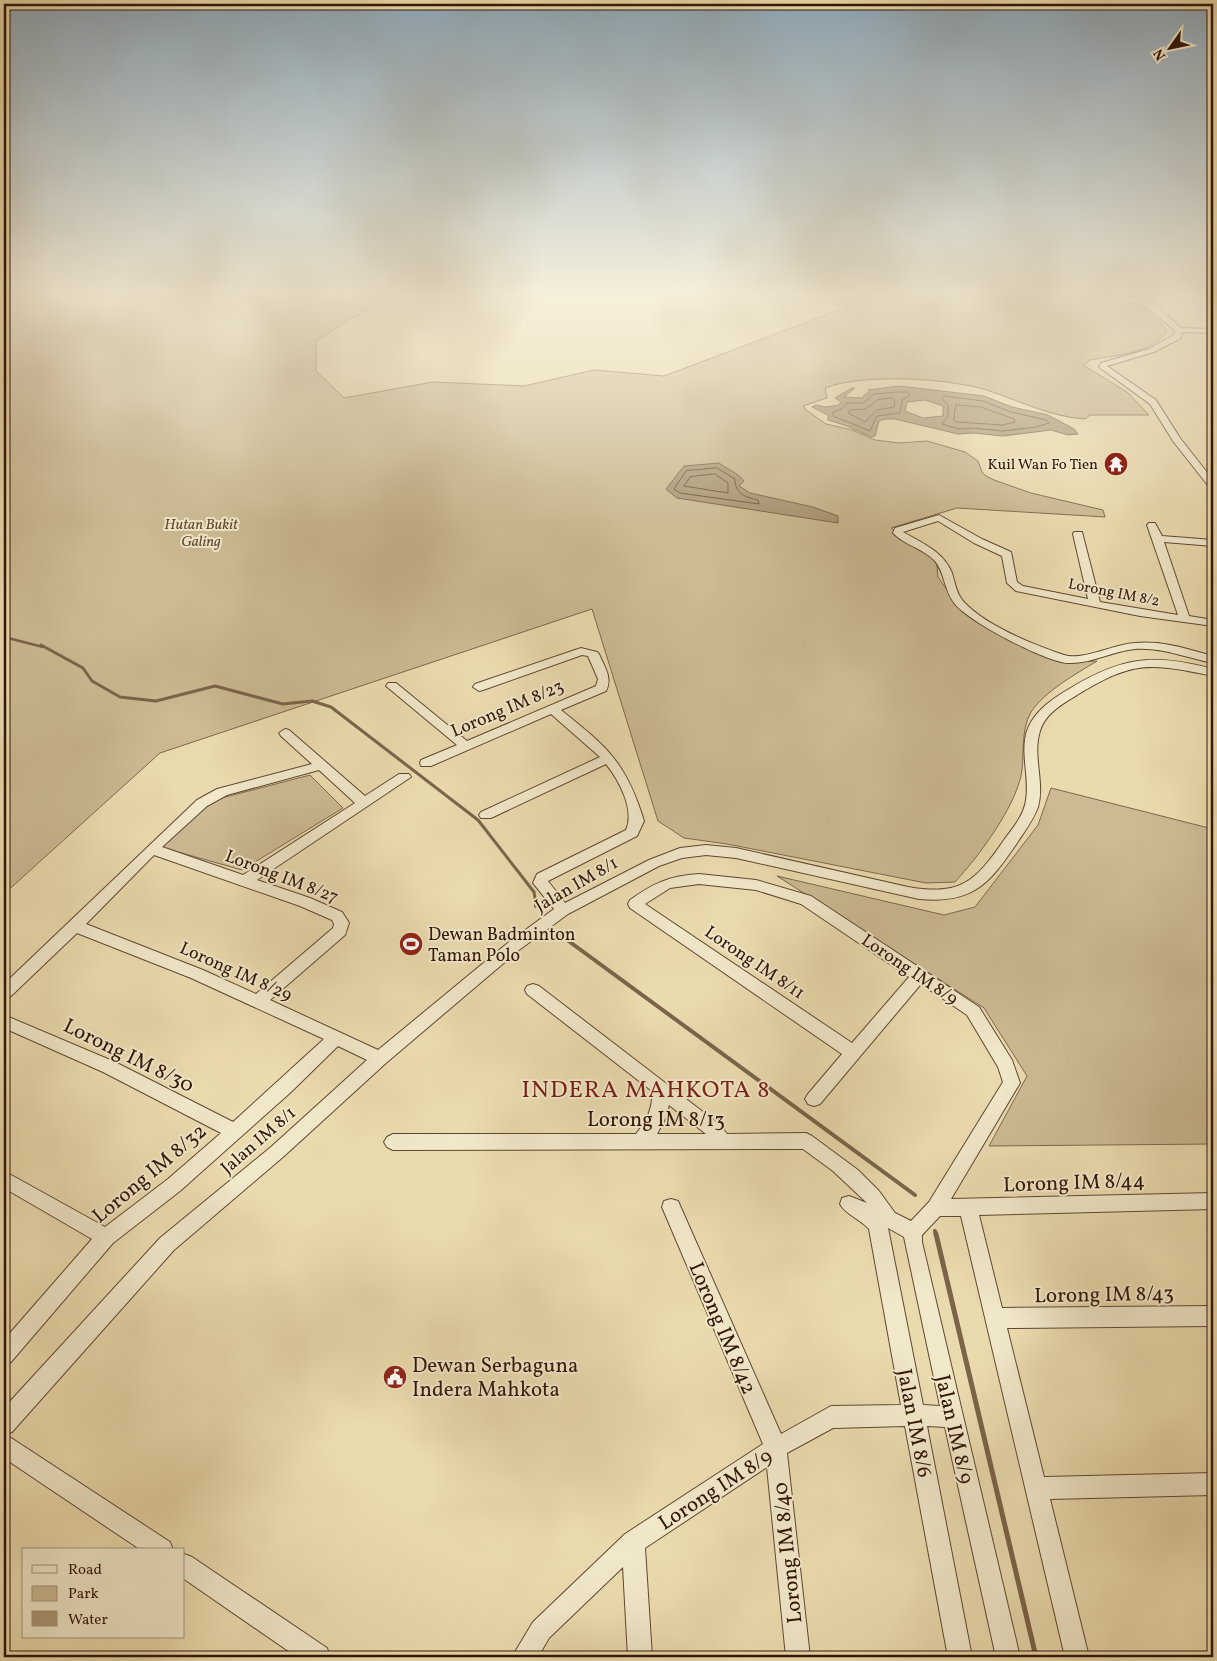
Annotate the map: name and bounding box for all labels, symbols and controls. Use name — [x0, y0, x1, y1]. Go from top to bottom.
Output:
north arrow — [1144, 22, 1194, 72]
text: N — [1150, 45, 1171, 64]
temple icon: Kuil Wan Fo Tien — [1103, 451, 1129, 477]
place label: Kuil Wan Fo Tien — [988, 455, 1098, 476]
park label: Hutan Bukit Galing — [164, 515, 239, 553]
street label: Lorong IM 8/2 — [1066, 574, 1161, 613]
street label: Lorong IM 8/23 — [447, 674, 568, 744]
street label: Lorong IM 8/27 — [221, 844, 342, 911]
street label: Jalan IM 8/1 — [530, 851, 623, 919]
street label: Lorong IM 8/11 — [699, 920, 809, 1006]
place label: Dewan Badminton Taman Polo — [428, 923, 576, 969]
street label: Lorong IM 8/9 — [856, 929, 963, 1012]
sports icon: Dewan Badminton Taman Polo — [398, 931, 424, 957]
street label: Lorong IM 8/29 — [175, 936, 296, 1008]
street label: Lorong IM 8/30 — [58, 1012, 199, 1101]
district label: INDERA MAHKOTA 8 — [522, 1074, 770, 1108]
street label: Jalan IM 8/1 — [216, 1101, 302, 1181]
street label: Lorong IM 8/13 — [587, 1106, 725, 1135]
street label: Lorong IM 8/32 — [87, 1118, 213, 1231]
street label: Lorong IM 8/44 — [1002, 1167, 1146, 1200]
street label: Lorong IM 8/42 — [681, 1258, 763, 1399]
street label: Lorong IM 8/43 — [1034, 1280, 1174, 1311]
place label: Dewan Serbaguna Indera Mahkota — [412, 1352, 578, 1405]
public building icon: Dewan Serbaguna Indera Mahkota — [382, 1364, 408, 1390]
street label: Jalan IM 8/6 — [889, 1366, 938, 1480]
street label: Jalan IM 8/9 — [927, 1372, 980, 1487]
street label: Lorong IM 8/9 — [653, 1442, 779, 1538]
street label: Lorong IM 8/40 — [767, 1481, 810, 1625]
legend — [22, 1548, 185, 1638]
text: Road — [68, 1560, 102, 1581]
text: Park — [68, 1584, 99, 1605]
text: Water — [68, 1610, 108, 1631]

